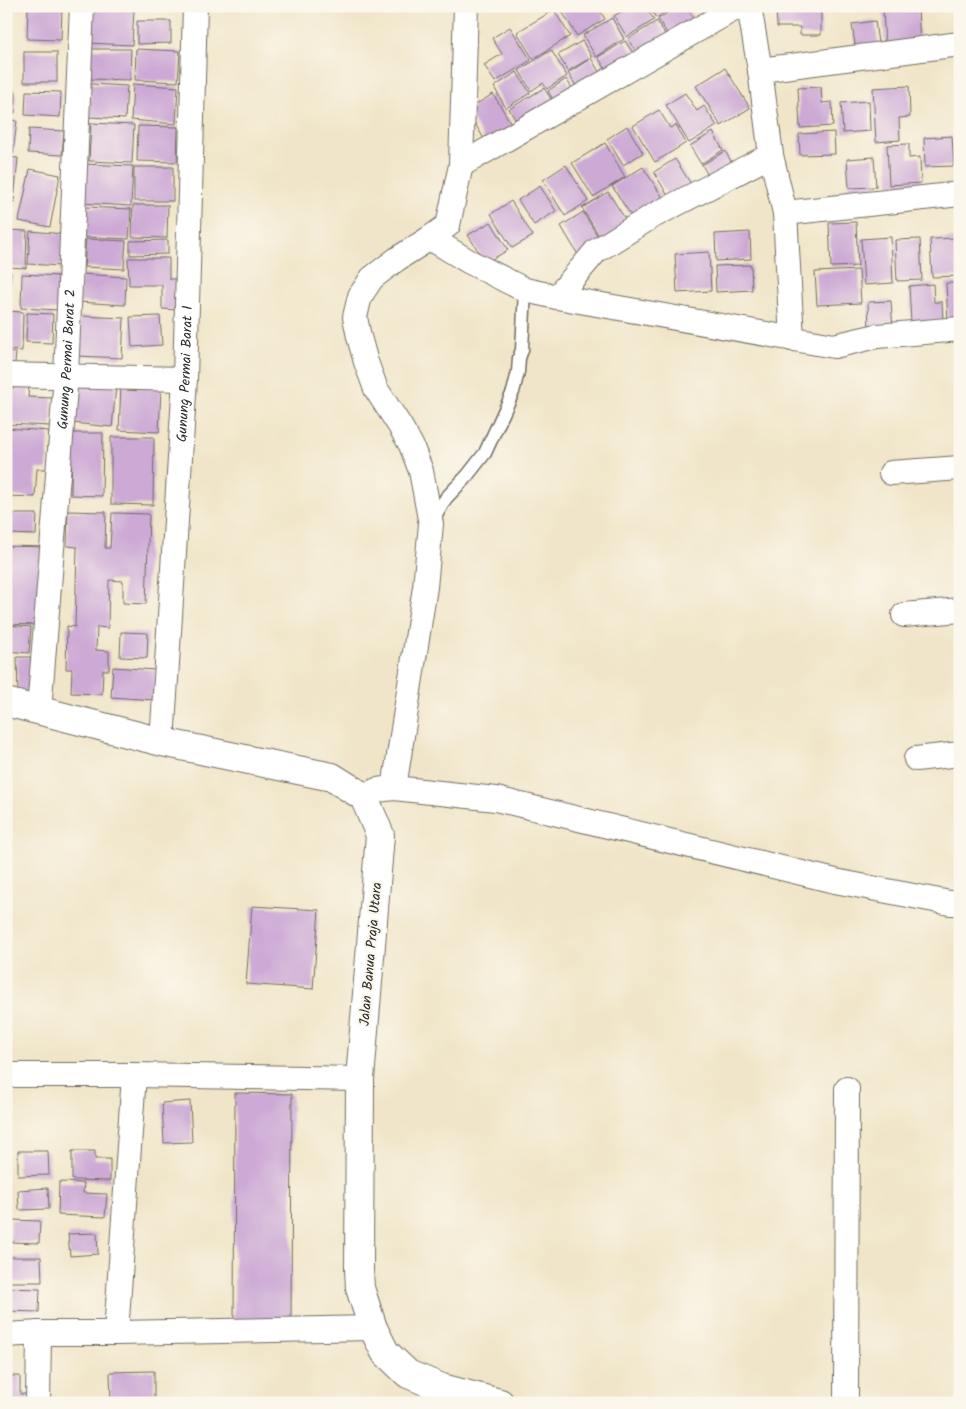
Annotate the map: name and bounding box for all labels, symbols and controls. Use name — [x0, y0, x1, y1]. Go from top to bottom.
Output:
street label: Gunung Permai Barat 2 — [52, 289, 82, 430]
street label: Gunung Permai Barat 1 — [171, 305, 199, 443]
street label: Jalan Banua Praja Utara — [354, 881, 388, 1027]

